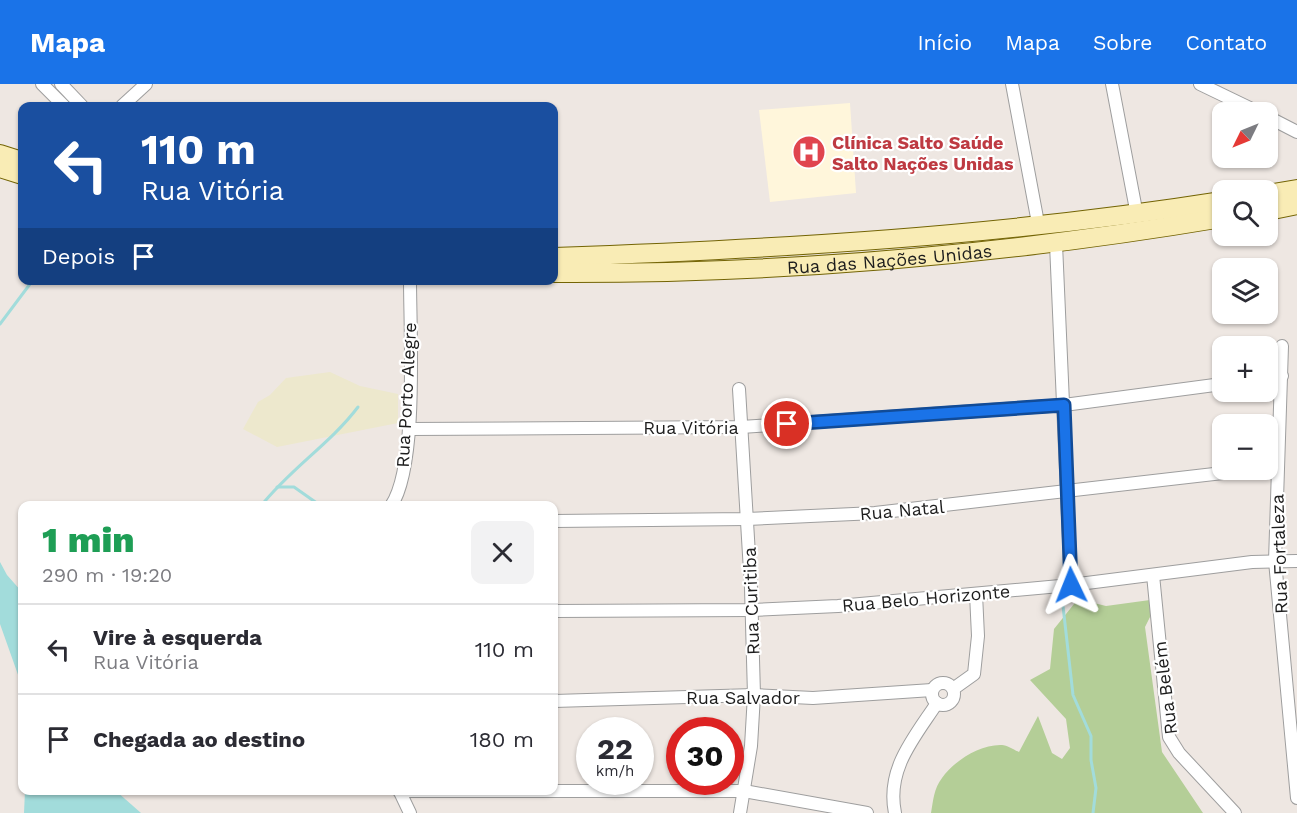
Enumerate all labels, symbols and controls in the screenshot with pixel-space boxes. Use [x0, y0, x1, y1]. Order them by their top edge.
text: Mapa [30, 26, 105, 59]
text: Início [917, 30, 972, 55]
text: Mapa [1005, 30, 1060, 55]
text: Sobre [1093, 30, 1152, 55]
text: Contato [1185, 30, 1267, 55]
north arrow [1212, 102, 1278, 168]
map controls [1212, 102, 1278, 480]
text: 110 m [141, 125, 256, 174]
icon: left [42, 126, 120, 204]
place label: Clínica Salto Saúde Salto Nações Unidas [832, 132, 1014, 174]
hospital icon: Clínica Salto Saúde Salto Nações Unidas [791, 134, 827, 170]
text: Rua Vitória [141, 175, 284, 207]
button: search [1212, 180, 1278, 246]
street label: Rua das Nações Unidas [786, 239, 993, 277]
icon: arrive [127, 240, 160, 273]
text: Depois [42, 244, 115, 269]
button: layers [1212, 258, 1278, 324]
street label: Rua Porto Alegre [392, 322, 420, 468]
button: + [1212, 336, 1278, 402]
pin [761, 398, 812, 449]
icon: arrive [770, 407, 803, 440]
button: − [1212, 414, 1278, 480]
street label: Rua Vitória [643, 417, 739, 438]
street label: Rua Fortaleza [1266, 494, 1292, 614]
street label: Rua Natal [859, 496, 946, 524]
text: 1 min [42, 519, 135, 561]
button: close [471, 521, 534, 584]
street label: Rua Curitiba [739, 547, 763, 655]
position arrow [1039, 553, 1103, 617]
text: 290 m · 19:20 [42, 563, 172, 587]
street label: Rua Belo Horizonte [841, 580, 1011, 616]
text: Vire à esquerda [93, 625, 262, 650]
icon: left [42, 633, 75, 666]
text: 110 m [475, 637, 534, 662]
street label: Rua Belém [1149, 640, 1181, 736]
text: Rua Vitória [93, 650, 199, 674]
street label: Rua Salvador [686, 687, 800, 708]
speed limit sign: 30 [666, 717, 744, 795]
icon: arrive [42, 723, 75, 756]
text: Chegada ao destino [93, 727, 305, 752]
text: 180 m [470, 727, 534, 752]
text: 22 [597, 731, 633, 766]
text: km/h [596, 762, 634, 780]

